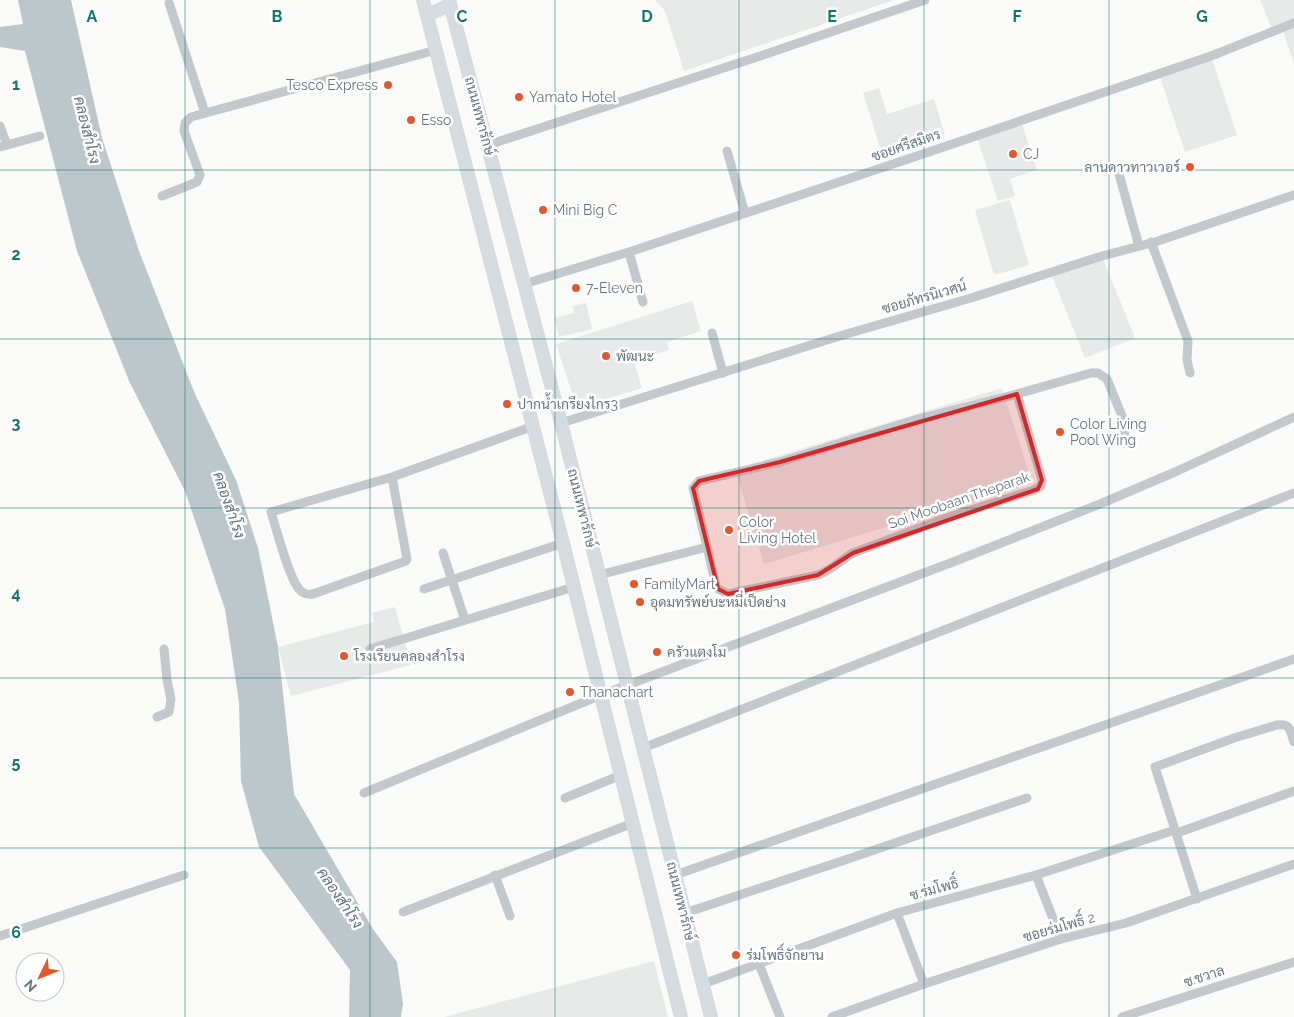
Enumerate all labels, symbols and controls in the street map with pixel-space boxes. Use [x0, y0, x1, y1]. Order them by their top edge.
text: A [87, 7, 98, 26]
text: B [272, 7, 283, 26]
text: C [457, 7, 468, 26]
text: D [641, 7, 653, 26]
text: E [827, 7, 837, 26]
text: F [1012, 7, 1022, 26]
text: G [1196, 7, 1208, 26]
text: 1 [12, 75, 20, 94]
street label: ถนนเทพารักษ์ [462, 75, 499, 158]
place label: Tesco Express [286, 77, 378, 93]
marker: Tesco Express [382, 79, 394, 91]
place label: Yamato Hotel [529, 89, 617, 105]
marker: Yamato Hotel [513, 91, 525, 103]
water label: คลองสำโรง [70, 94, 105, 166]
place label: Esso [421, 112, 451, 128]
marker: Esso [405, 114, 417, 126]
street label: ซอยศรีสมิตร [869, 125, 943, 164]
place label: CJ [1023, 146, 1039, 162]
marker: CJ [1007, 148, 1019, 160]
place label: ลานดาวทาวเวอร์ [1084, 158, 1180, 175]
marker: ลานดาวทาวเวอร์ [1184, 161, 1196, 173]
place label: Mini Big C [553, 202, 618, 218]
marker: Mini Big C [537, 204, 549, 216]
text: 2 [11, 245, 21, 264]
street label: ซอยภัทรนิเวศน์ [880, 276, 968, 317]
place label: 7-Eleven [586, 280, 643, 296]
marker: 7-Eleven [570, 282, 582, 294]
place label: พัฒนะ [616, 348, 654, 364]
marker: พัฒนะ [600, 350, 612, 362]
place label: ปากน้ำเกรียงไกร3 [517, 392, 618, 412]
marker: ปากน้ำเกรียงไกร3 [501, 398, 513, 410]
text: 3 [12, 414, 21, 433]
place label: Color Living Pool Wing [1070, 416, 1147, 448]
marker: Color Living Pool Wing [1054, 426, 1066, 438]
street label: ถนนเทพารักษ์ [564, 467, 601, 550]
street label: Soi Moobaan Theparak [886, 468, 1032, 532]
water label: คลองสำโรง [209, 469, 250, 541]
place label: Color Living Hotel [739, 514, 816, 546]
marker: Color Living Hotel [723, 524, 735, 536]
place label: FamilyMart [644, 576, 716, 592]
marker: FamilyMart [628, 578, 640, 590]
text: 4 [11, 584, 21, 603]
place label: อุดมทรัพย์บะหมี่เป็ดย่าง [650, 590, 786, 612]
marker: อุดมทรัพย์บะหมี่เป็ดย่าง [634, 596, 646, 608]
place label: ครัวแตงโม [667, 644, 726, 660]
marker: ครัวแตงโม [651, 646, 663, 658]
place label: โรงเรียนคลองสำโรง [353, 647, 465, 664]
marker: โรงเรียนคลองสำโรง [338, 650, 350, 662]
place label: Thanachart [580, 684, 654, 700]
marker: Thanachart [564, 686, 576, 698]
text: 5 [12, 753, 21, 772]
street label: ถนนเทพารักษ์ [663, 860, 700, 943]
water label: คลองสำโรง [313, 864, 368, 932]
street label: ซ.ร่มโพธิ์ [907, 871, 960, 903]
street label: ซอยร่มโพธิ์ 2 [1020, 905, 1097, 945]
text: 6 [11, 923, 21, 942]
place label: ร่มโพธิ์จักยาน [746, 943, 824, 963]
marker: ร่มโพธิ์จักยาน [730, 949, 742, 961]
north arrow [15, 952, 65, 1002]
street label: ซ.ชวาล [1182, 962, 1226, 990]
text: N [21, 977, 40, 995]

